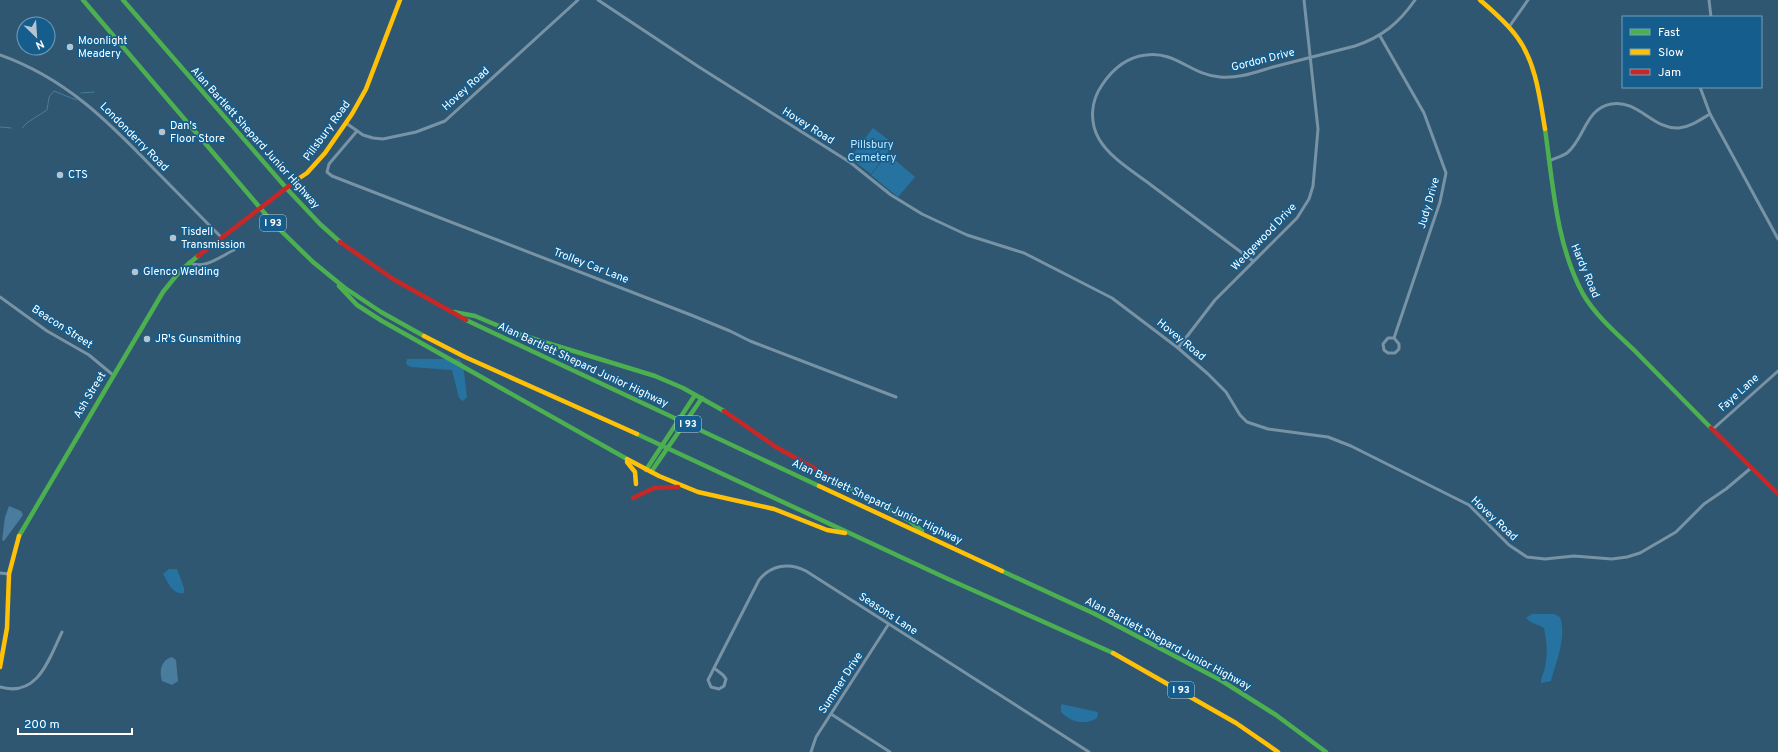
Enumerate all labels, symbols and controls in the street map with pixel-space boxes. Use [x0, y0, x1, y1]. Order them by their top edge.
north arrow [16, 16, 56, 56]
legend [1622, 16, 1762, 88]
text: Fast [1658, 25, 1680, 41]
place label: Moonlight Meadery [78, 34, 128, 61]
text: N [33, 36, 46, 52]
marker: Moonlight Meadery [65, 42, 75, 52]
street label: Gordon Drive [1230, 45, 1296, 75]
text: Slow [1658, 45, 1684, 61]
street label: Alan Bartlett Shepard Junior Highway [187, 64, 323, 212]
street label: Hovey Road [439, 64, 493, 114]
text: Jam [1658, 65, 1681, 81]
street label: Pillsbury Road [300, 98, 354, 164]
street label: Londonderry Road [97, 100, 171, 174]
street label: Hovey Road [779, 104, 837, 148]
place label: Dan's Floor Store [170, 119, 225, 146]
marker: Dan's Floor Store [157, 127, 167, 137]
park label: Pillsbury Cemetery [848, 138, 897, 165]
place label: CTS [68, 168, 88, 182]
marker: CTS [55, 170, 65, 180]
street label: Judy Drive [1415, 176, 1443, 230]
street label: Wedgewood Drive [1228, 200, 1300, 274]
road number: I 93 [260, 215, 286, 231]
place label: Tisdell Transmission [181, 225, 245, 252]
marker: Tisdell Transmission [168, 233, 178, 243]
street label: Hardy Road [1567, 242, 1603, 300]
street label: Trolley Car Lane [551, 245, 631, 287]
place label: Glenco Welding [143, 265, 219, 279]
marker: Glenco Welding [130, 267, 140, 277]
street label: Beacon Street [29, 302, 95, 352]
street label: Hovey Road [1154, 316, 1208, 364]
street label: Alan Bartlett Shepard Junior Highway [496, 319, 671, 411]
place label: JR's Gunsmithing [155, 332, 241, 346]
marker: JR's Gunsmithing [142, 334, 152, 344]
street label: Ash Street [71, 369, 109, 421]
street label: Faye Lane [1716, 371, 1762, 415]
road number: I 93 [675, 416, 701, 432]
street label: Alan Bartlett Shepard Junior Highway [790, 456, 965, 548]
street label: Hovey Road [1468, 494, 1520, 544]
street label: Seasons Lane [856, 590, 920, 638]
street label: Alan Bartlett Shepard Junior Highway [1082, 594, 1254, 694]
street label: Summer Drive [816, 649, 866, 716]
road number: I 93 [1168, 682, 1194, 698]
scale bar [18, 710, 132, 736]
text: 200 m [24, 717, 60, 733]

